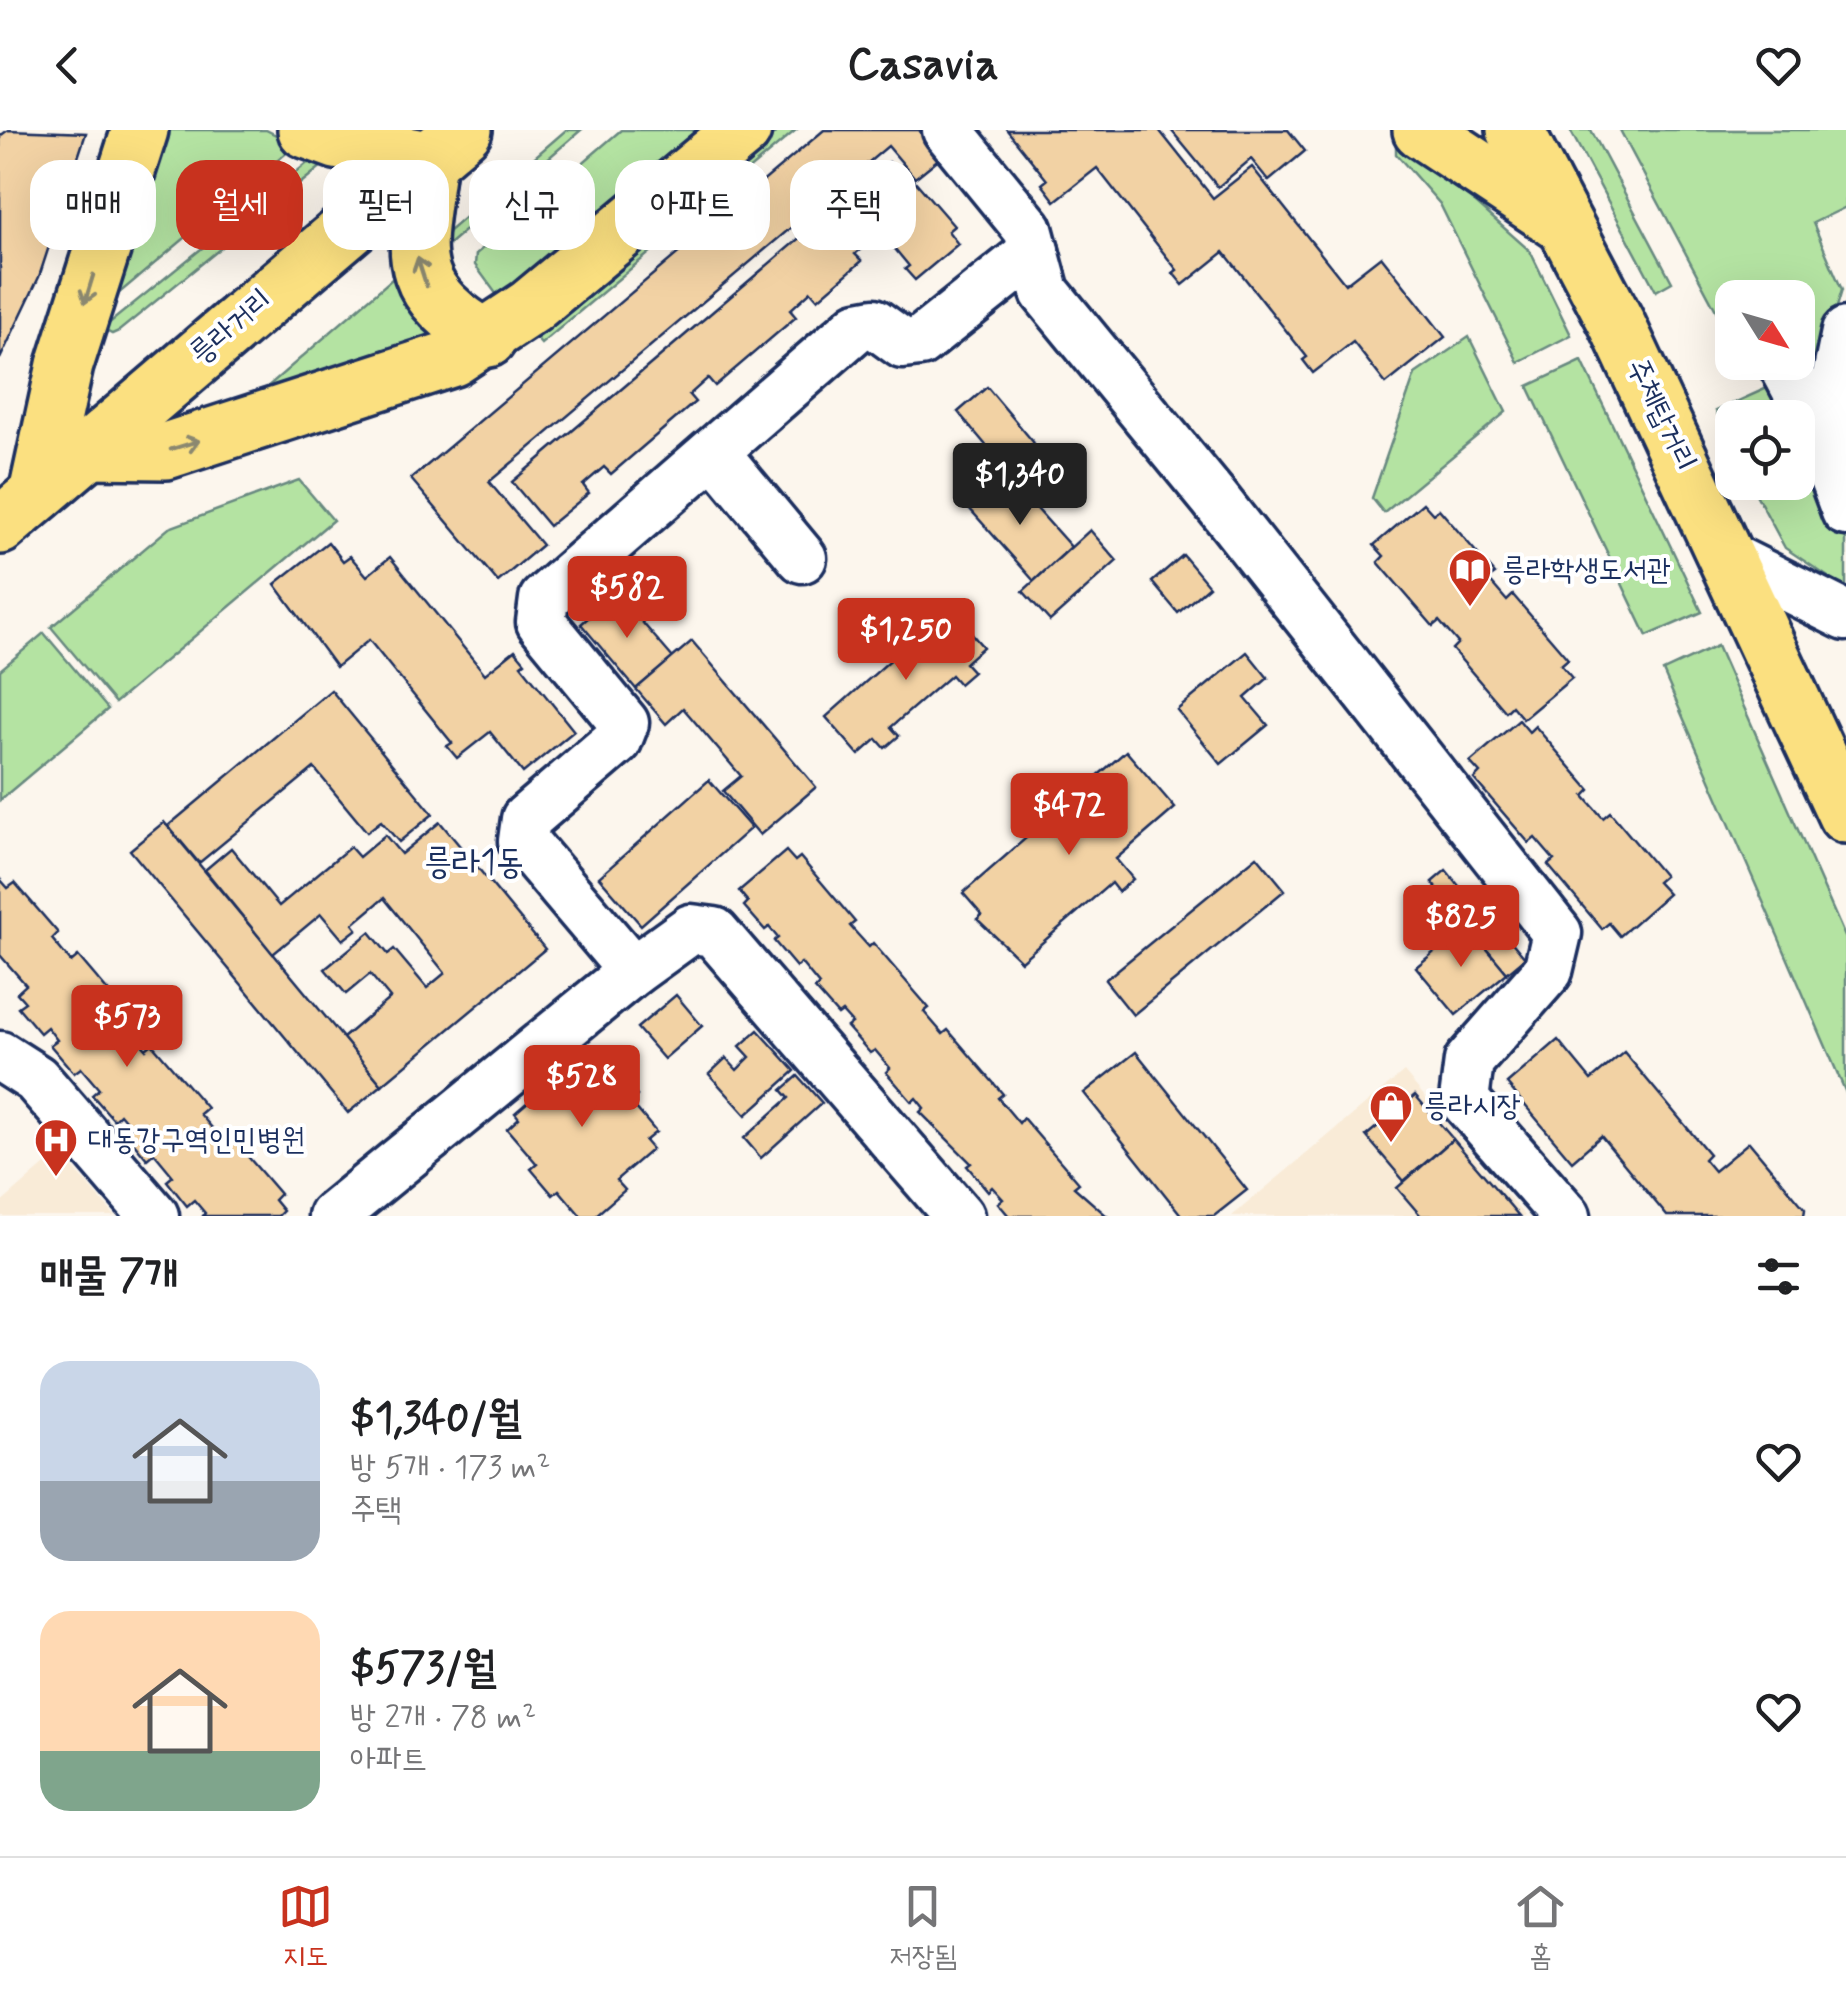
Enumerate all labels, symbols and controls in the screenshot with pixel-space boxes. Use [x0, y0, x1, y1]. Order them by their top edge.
text: Casavia [847, 36, 999, 95]
icon: back [40, 38, 95, 93]
icon: heart [1751, 38, 1806, 93]
chip: 매매 [30, 160, 156, 250]
chip: 월세 [176, 160, 303, 250]
chip: 필터 [323, 160, 449, 250]
chip: 신규 [469, 160, 595, 250]
chip: 아파트 [615, 160, 770, 250]
chip: 주택 [790, 160, 916, 250]
one-way arrow [412, 256, 430, 288]
one-way arrow [78, 273, 96, 305]
north arrow [1715, 280, 1815, 380]
map controls [1715, 280, 1815, 500]
street label: 릉라거리 [182, 281, 280, 373]
street label: 주체탑거리 [1617, 352, 1705, 478]
button: locate [1715, 400, 1815, 500]
one-way arrow [169, 435, 200, 453]
pin: $1,340 [939, 443, 1101, 528]
text: $1,340 [975, 454, 1065, 496]
library icon: 릉라학생도서관 [1447, 547, 1493, 608]
place label: 릉라학생도서관 [1502, 551, 1671, 590]
pin: $582 [568, 556, 686, 641]
text: $582 [590, 567, 664, 609]
pin: $1,250 [825, 598, 987, 683]
text: $1,250 [860, 609, 952, 651]
pin: $472 [1010, 773, 1128, 858]
text: $472 [1033, 784, 1105, 826]
district label: 릉라1동 [424, 840, 524, 886]
pin: $825 [1402, 885, 1520, 970]
text: $825 [1425, 896, 1497, 938]
pin: $573 [68, 985, 186, 1070]
text: $573 [93, 996, 161, 1038]
pin: $528 [523, 1045, 641, 1130]
text: $528 [546, 1056, 618, 1098]
shop icon: 릉라시장 [1368, 1083, 1414, 1144]
place label: 릉라시장 [1424, 1087, 1521, 1126]
hospital icon: 대동강구역인민병원 [33, 1117, 79, 1178]
place label: 대동강구역인민병원 [88, 1121, 305, 1160]
text: 매물 7개 [40, 1249, 178, 1304]
icon: filters [1751, 1249, 1806, 1304]
text: $1,340/월 [350, 1392, 522, 1447]
icon: home [120, 1401, 240, 1521]
icon: heart [1751, 1434, 1806, 1489]
text: 방 5개 · 173 m² [350, 1447, 550, 1489]
text: 주택 [350, 1489, 402, 1531]
text: $573/월 [350, 1642, 497, 1697]
icon: home [120, 1651, 240, 1771]
icon: heart [1751, 1684, 1806, 1739]
text: 방 2개 · 78 m² [350, 1697, 536, 1739]
text: 아파트 [350, 1739, 427, 1781]
tab: 지도 [278, 1879, 333, 1976]
tab: 저장됨 [889, 1879, 957, 1976]
tab: 홈 [1513, 1879, 1568, 1976]

